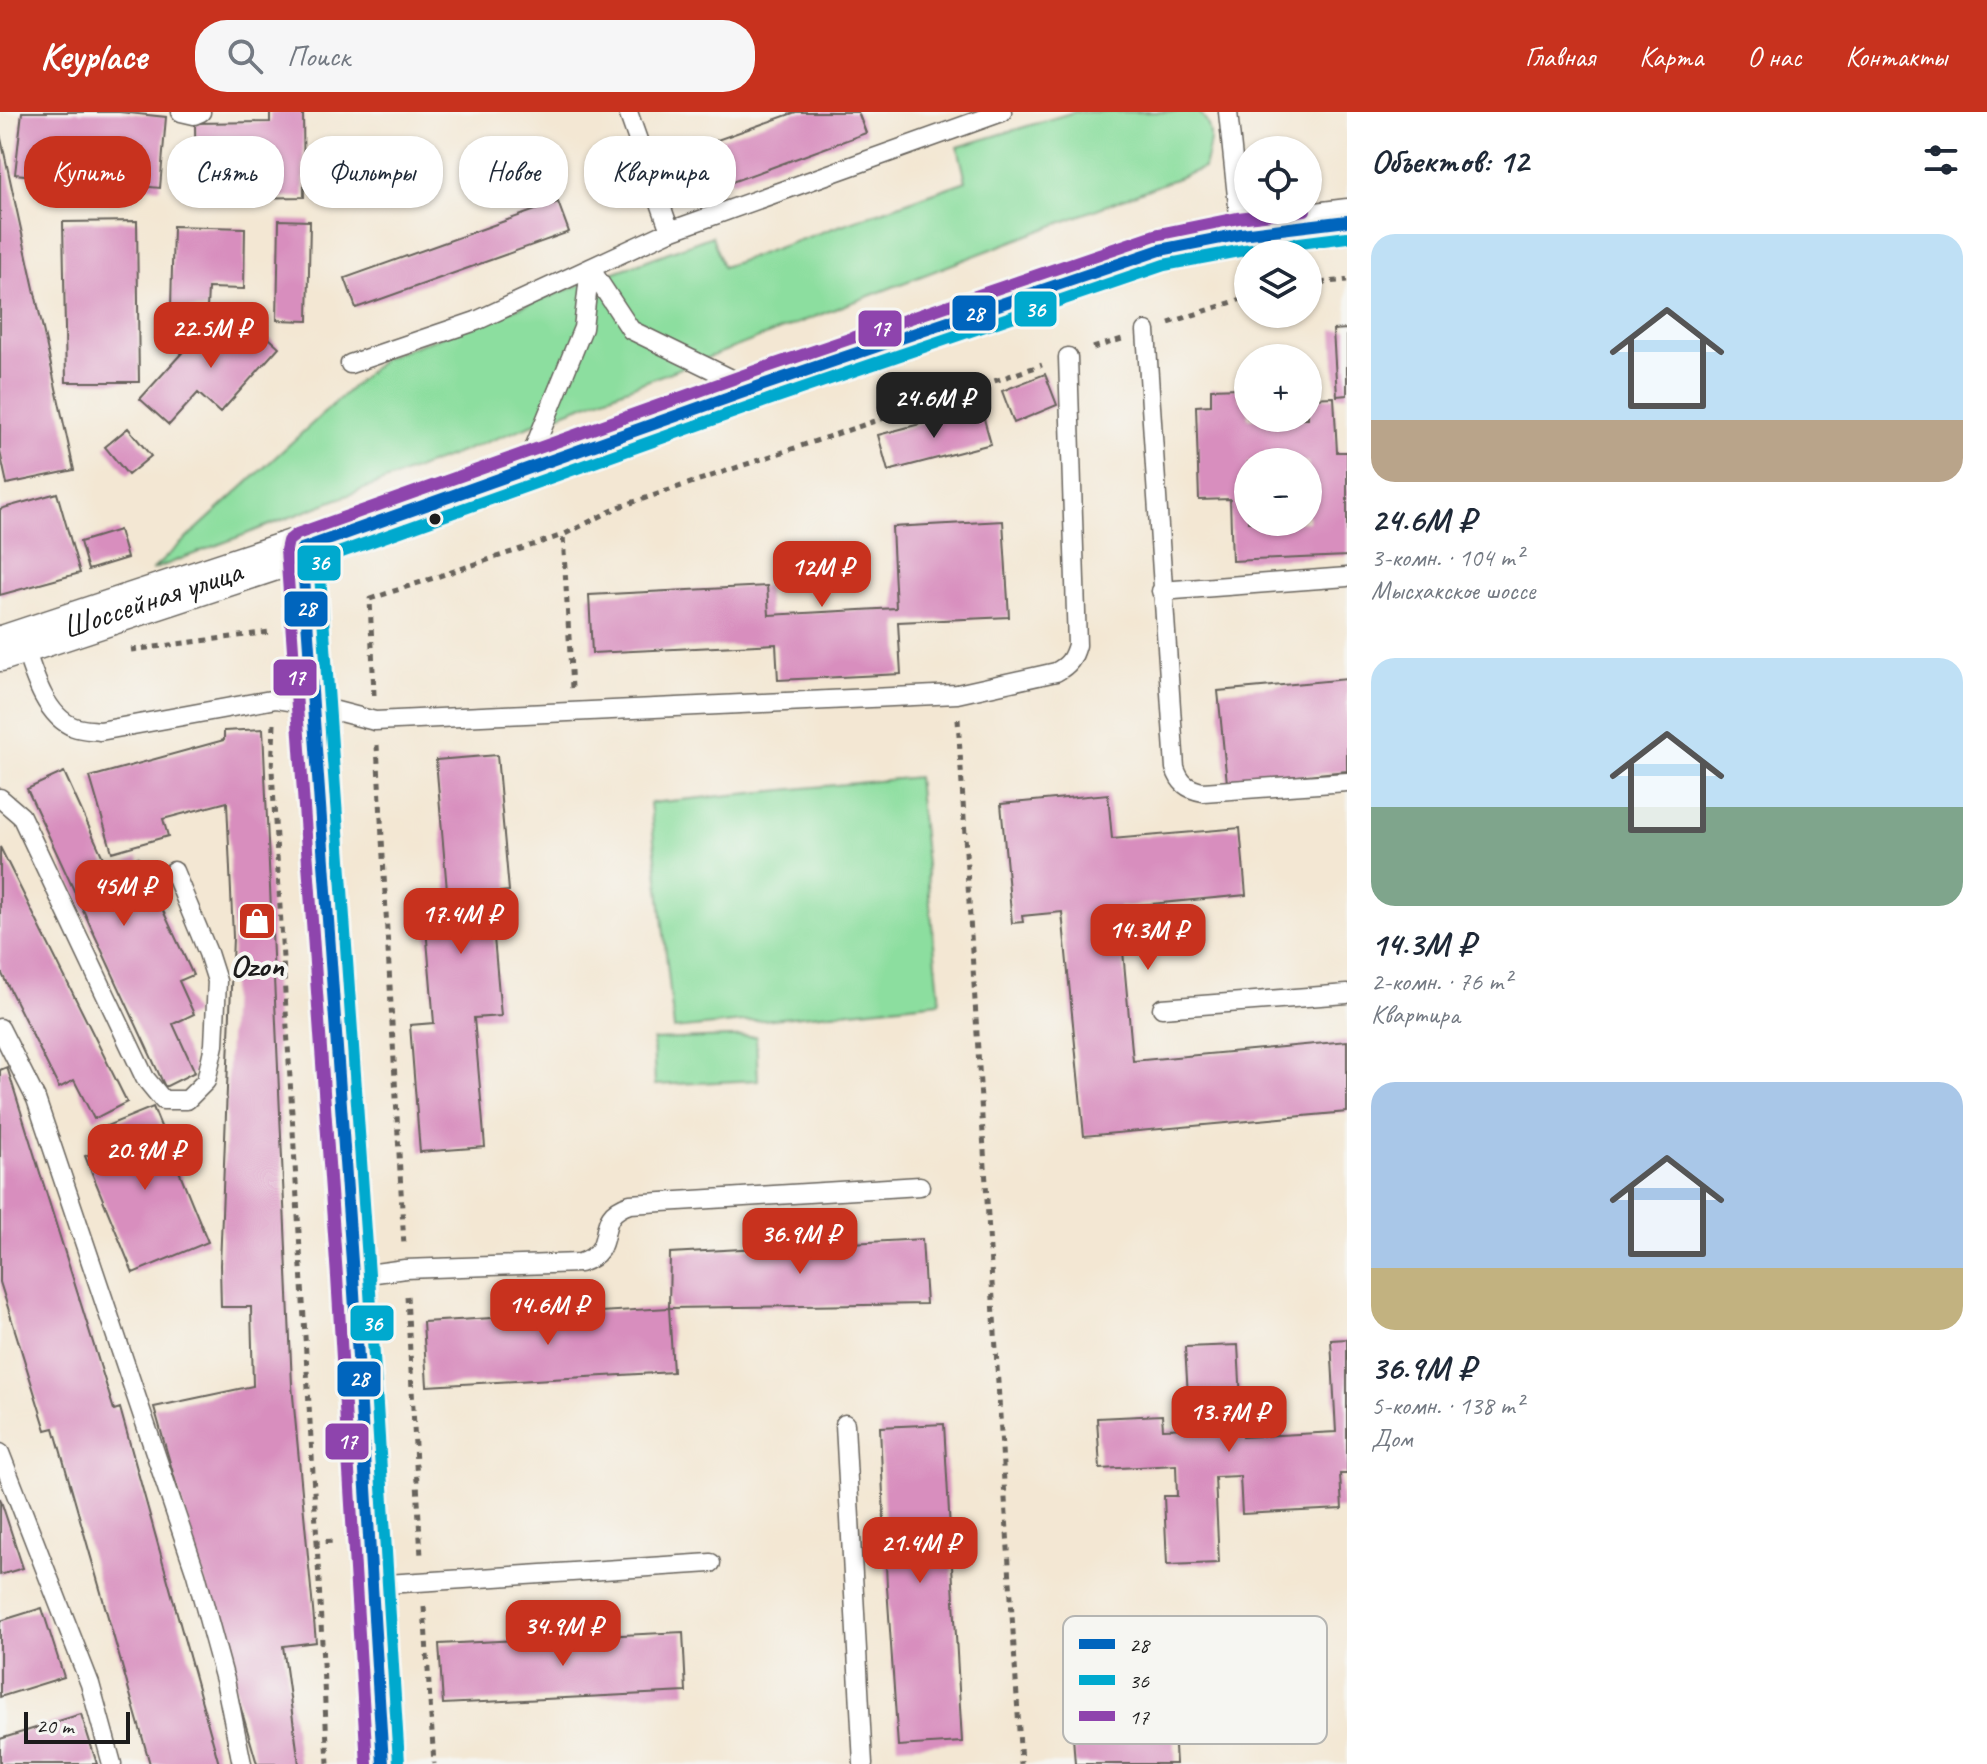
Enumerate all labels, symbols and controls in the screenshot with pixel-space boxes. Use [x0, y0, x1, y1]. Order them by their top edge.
search box [195, 20, 755, 92]
text: Keyplace [40, 33, 147, 80]
icon: search [223, 34, 267, 78]
text: Поиск [287, 37, 350, 75]
text: Главная [1525, 39, 1595, 74]
text: Карта [1639, 39, 1703, 74]
text: О нас [1747, 39, 1801, 74]
text: Контакты [1845, 39, 1947, 74]
chip: Купить [24, 136, 151, 208]
chip: Снять [167, 136, 284, 208]
chip: Фильтры [300, 136, 443, 208]
chip: Новое [459, 136, 568, 208]
chip: Квартира [584, 136, 736, 208]
map controls [1234, 136, 1322, 536]
button: locate [1234, 136, 1322, 224]
icon: filters [1919, 138, 1963, 182]
text: Объектов: 12 [1371, 139, 1529, 182]
button: layers [1234, 240, 1322, 328]
icon: home [1595, 286, 1739, 430]
line badge: 36 [1013, 290, 1058, 328]
line badge: 28 [951, 294, 997, 332]
text: 36 [1025, 296, 1047, 324]
text: 28 [964, 300, 987, 328]
pin: 22.5M ₽ [137, 302, 285, 370]
line badge: 17 [857, 309, 903, 348]
text: 22.5M ₽ [172, 311, 250, 344]
text: 17 [870, 315, 892, 343]
button: + [1234, 344, 1322, 432]
pin: 24.6M ₽ [860, 372, 1008, 440]
text: 24.6M ₽ [894, 381, 974, 414]
button: − [1234, 448, 1322, 536]
text: 24.6M ₽ [1371, 498, 1475, 541]
unlabelled marker [427, 511, 443, 527]
pin: 12M ₽ [766, 541, 878, 609]
text: 3-комн. · 104 m² [1371, 541, 1523, 574]
line badge: 36 [296, 544, 342, 582]
street label: Шоссейная улица [57, 549, 249, 647]
text: 36 [309, 549, 331, 577]
text: 12M ₽ [791, 550, 853, 583]
text: Мысхакское шоссе [1371, 574, 1535, 607]
line badge: 28 [283, 590, 329, 628]
text: 28 [296, 595, 319, 623]
line badge: 17 [272, 658, 318, 697]
text: 17 [285, 664, 307, 692]
icon: home [1595, 710, 1739, 854]
pin: 45M ₽ [68, 860, 180, 928]
text: 45M ₽ [93, 869, 155, 902]
pin: 17.4M ₽ [387, 888, 535, 956]
text: 17.4M ₽ [422, 897, 500, 930]
shop icon: Ozon [236, 900, 278, 942]
pin: 14.3M ₽ [1074, 904, 1222, 972]
text: 14.3M ₽ [1109, 913, 1187, 946]
text: 14.3M ₽ [1371, 922, 1474, 965]
place label: Ozon [230, 945, 285, 986]
text: 2-комн. · 76 m² [1371, 965, 1511, 998]
text: Квартира [1371, 998, 1460, 1031]
pin: 20.9M ₽ [71, 1124, 219, 1192]
text: 20.9M ₽ [106, 1133, 184, 1166]
icon: home [1595, 1134, 1739, 1278]
pin: 36.9M ₽ [726, 1208, 874, 1276]
text: 36.9M ₽ [760, 1217, 840, 1250]
pin: 14.6M ₽ [474, 1279, 622, 1347]
text: 14.6M ₽ [508, 1288, 588, 1321]
line badge: 36 [349, 1304, 395, 1342]
text: 36 [362, 1310, 384, 1338]
text: 36.9M ₽ [1371, 1346, 1475, 1389]
line badge: 28 [336, 1360, 382, 1398]
text: 28 [349, 1365, 372, 1393]
pin: 13.7M ₽ [1155, 1386, 1303, 1454]
text: 5-комн. · 138 m² [1371, 1389, 1523, 1422]
text: 13.7M ₽ [1190, 1395, 1268, 1428]
line badge: 17 [324, 1422, 370, 1461]
text: Дом [1371, 1422, 1413, 1455]
text: 17 [337, 1428, 359, 1456]
pin: 21.4M ₽ [846, 1517, 994, 1585]
text: 21.4M ₽ [881, 1526, 959, 1559]
pin: 34.9M ₽ [489, 1600, 637, 1668]
text: 34.9M ₽ [524, 1609, 602, 1642]
legend [1063, 1616, 1327, 1744]
text: 28 [1129, 1631, 1151, 1659]
text: 36 [1129, 1667, 1150, 1695]
text: 17 [1129, 1703, 1150, 1731]
scale bar [24, 1708, 130, 1744]
text: 20 m [36, 1712, 73, 1740]

